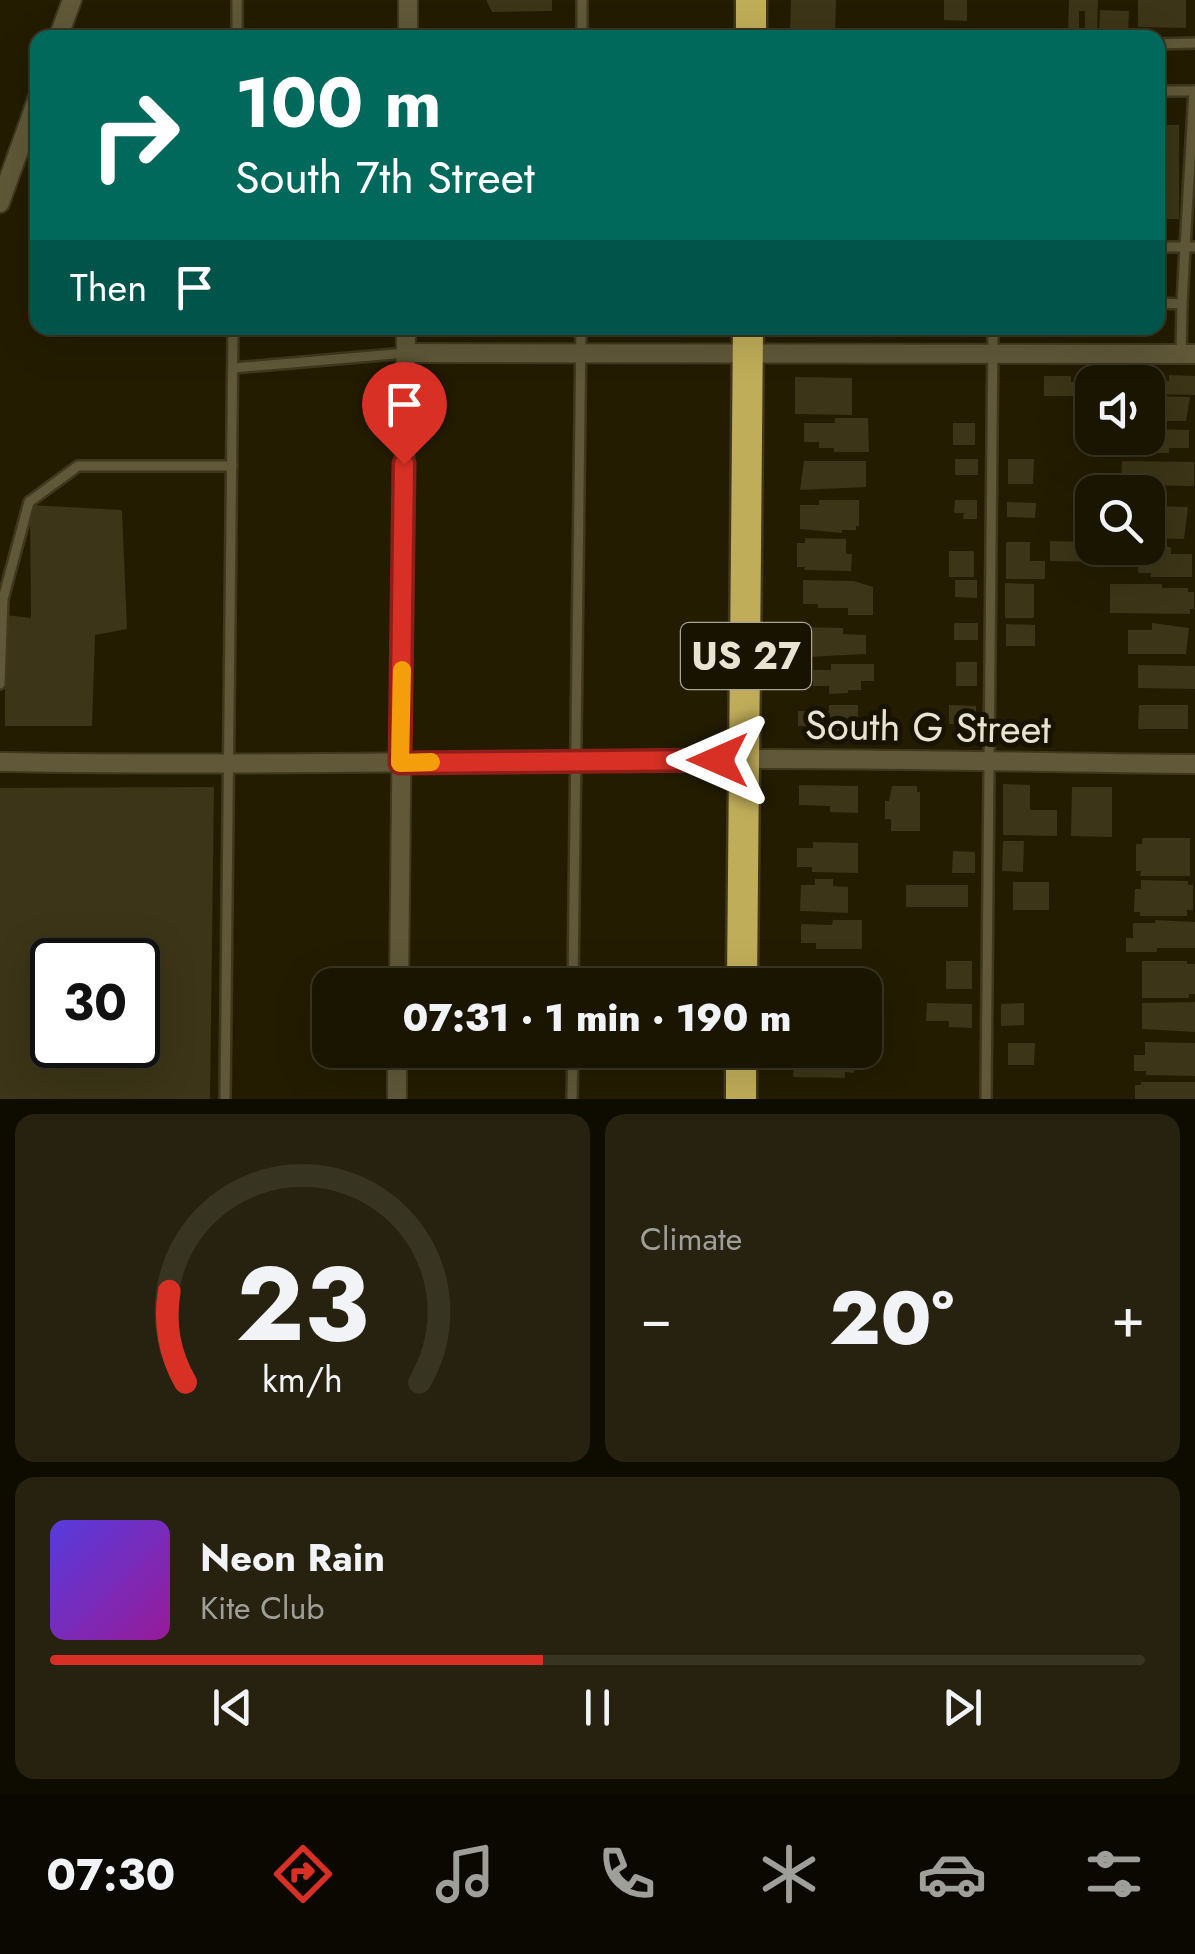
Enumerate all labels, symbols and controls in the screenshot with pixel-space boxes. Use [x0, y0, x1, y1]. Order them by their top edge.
text: 100 m [235, 52, 442, 153]
icon: right [70, 70, 200, 200]
text: South 7th Street [235, 145, 535, 210]
text: Then [70, 260, 147, 315]
icon: arrive [167, 260, 222, 315]
pin [362, 362, 447, 465]
map controls [1075, 365, 1165, 565]
button: sound [1075, 365, 1165, 455]
icon: arrive [377, 377, 432, 432]
button: search [1075, 475, 1165, 565]
road number: US 27 [681, 623, 811, 689]
street label: South G Street [805, 696, 1052, 758]
position arrow [666, 708, 770, 812]
speed limit sign: 30 [30, 938, 160, 1068]
text: 07:31 · 1 min · 190 m [403, 990, 791, 1045]
text: Climate [640, 1216, 742, 1262]
text: 23 [236, 1229, 369, 1379]
text: 20° [829, 1264, 954, 1372]
text: − [640, 1278, 672, 1358]
text: + [1111, 1278, 1145, 1358]
text: km/h [262, 1354, 343, 1405]
text: Neon Rain [200, 1530, 385, 1585]
text: Kite Club [200, 1585, 324, 1631]
icon: previous [205, 1680, 260, 1735]
icon: pause [570, 1680, 625, 1735]
icon: next [935, 1680, 990, 1735]
icon: directions [268, 1839, 338, 1909]
icon: music [430, 1839, 500, 1909]
icon: phone [592, 1839, 662, 1909]
icon: climate [754, 1839, 824, 1909]
icon: car [917, 1839, 987, 1909]
icon: filters [1079, 1839, 1149, 1909]
text: 07:30 [46, 1842, 175, 1907]

